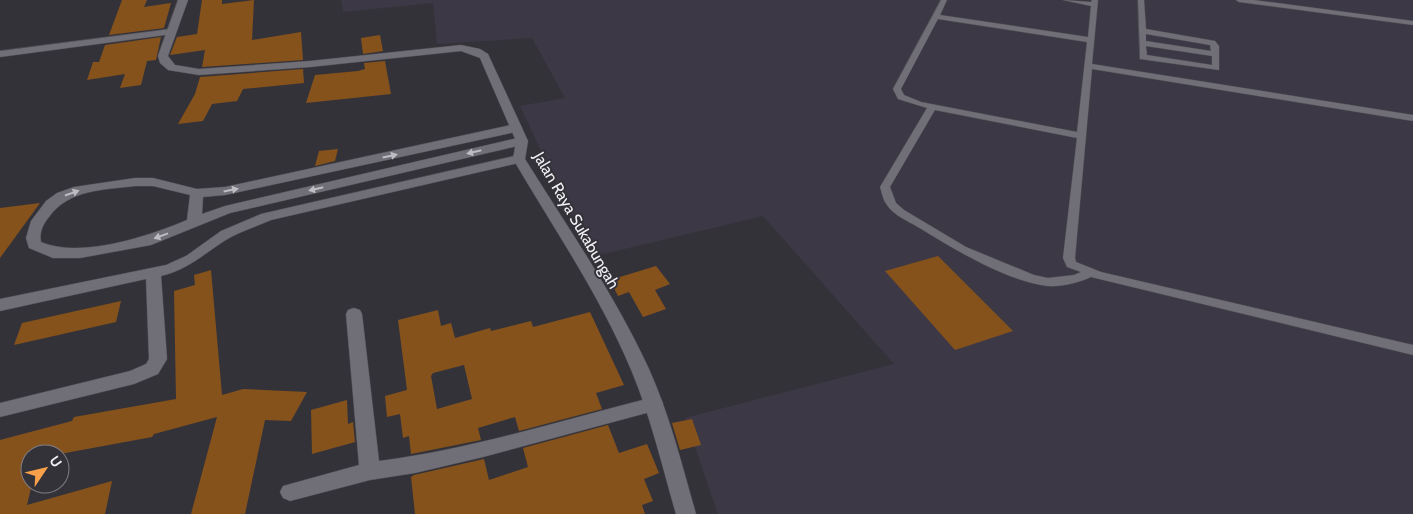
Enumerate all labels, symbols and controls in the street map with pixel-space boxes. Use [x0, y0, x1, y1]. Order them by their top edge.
one-way arrow [467, 148, 482, 156]
street label: Jalan Raya Sukabungah [529, 148, 623, 292]
one-way arrow [383, 151, 399, 159]
one-way arrow [224, 185, 240, 193]
one-way arrow [308, 185, 323, 193]
one-way arrow [64, 188, 79, 196]
one-way arrow [153, 232, 168, 240]
north arrow [20, 444, 70, 494]
text: U [45, 452, 66, 471]

